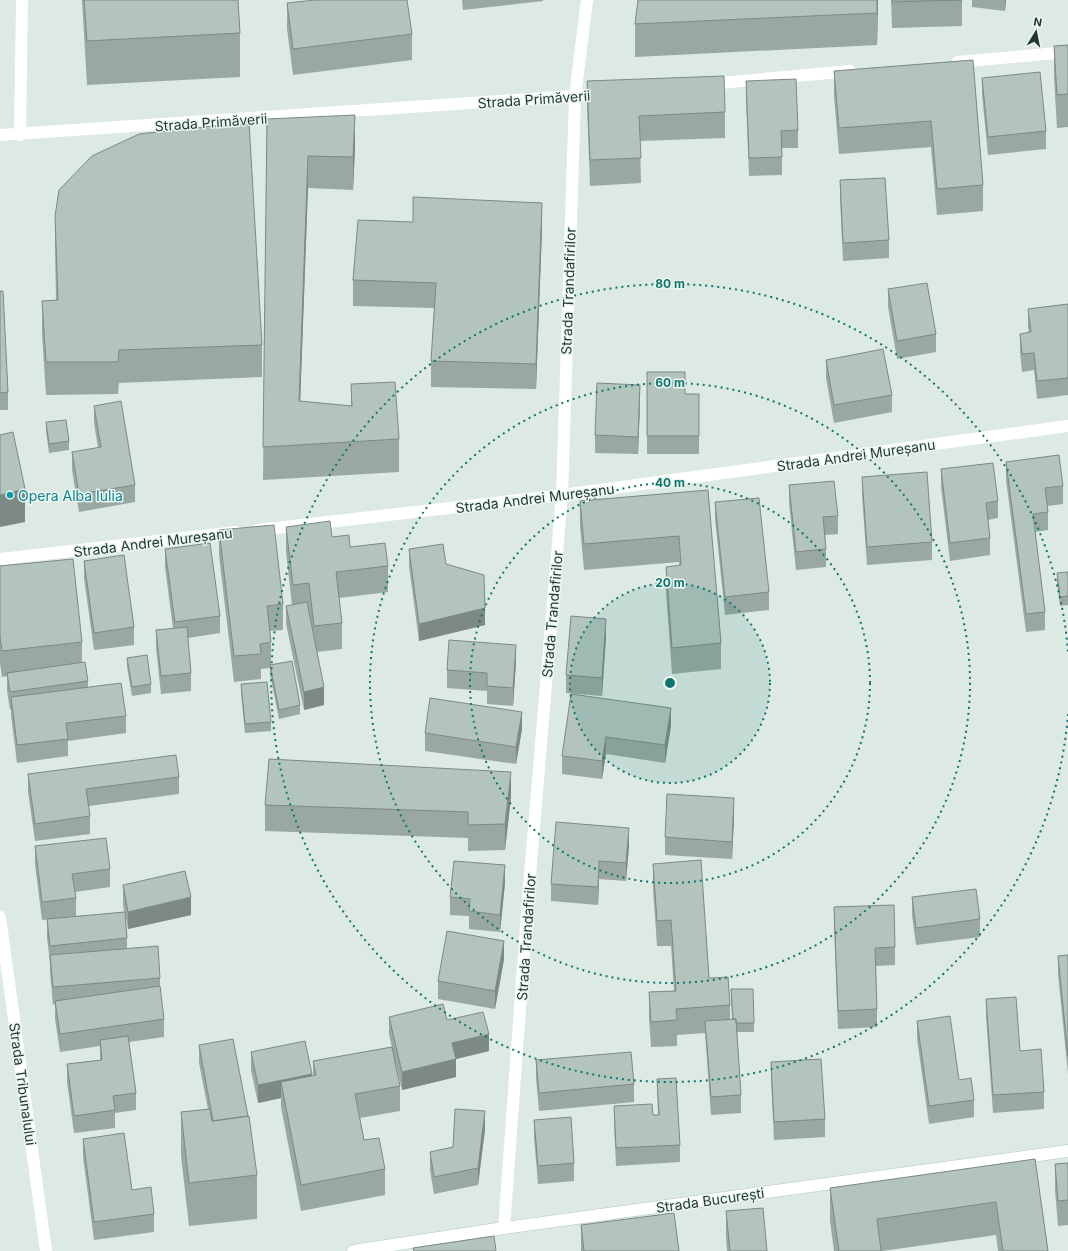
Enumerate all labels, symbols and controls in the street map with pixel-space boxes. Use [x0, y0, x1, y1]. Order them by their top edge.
north arrow [1016, 12, 1056, 52]
text: N [1032, 15, 1043, 30]
street label: Strada Primăverii [477, 87, 591, 111]
street label: Strada Primăverii [154, 110, 268, 134]
street label: Strada Trandafirilor [557, 227, 579, 355]
text: 80 m [655, 276, 685, 291]
text: 60 m [655, 375, 685, 390]
street label: Strada Andrei Mureșanu [776, 435, 937, 476]
text: 40 m [655, 475, 685, 490]
street label: Strada Andrei Mureșanu [455, 480, 616, 517]
place label: Opera Alba Iulia [18, 487, 123, 504]
marker: Opera Alba Iulia [5, 490, 15, 500]
street label: Strada Andrei Mureșanu [73, 524, 234, 561]
street label: Strada Trandafirilor [538, 550, 566, 678]
text: 20 m [655, 575, 685, 590]
centre of rings [663, 676, 677, 690]
street label: Strada Trandafirilor [513, 873, 539, 1001]
street label: Strada Tribunalului [6, 1021, 40, 1147]
street label: Strada București [655, 1184, 765, 1217]

